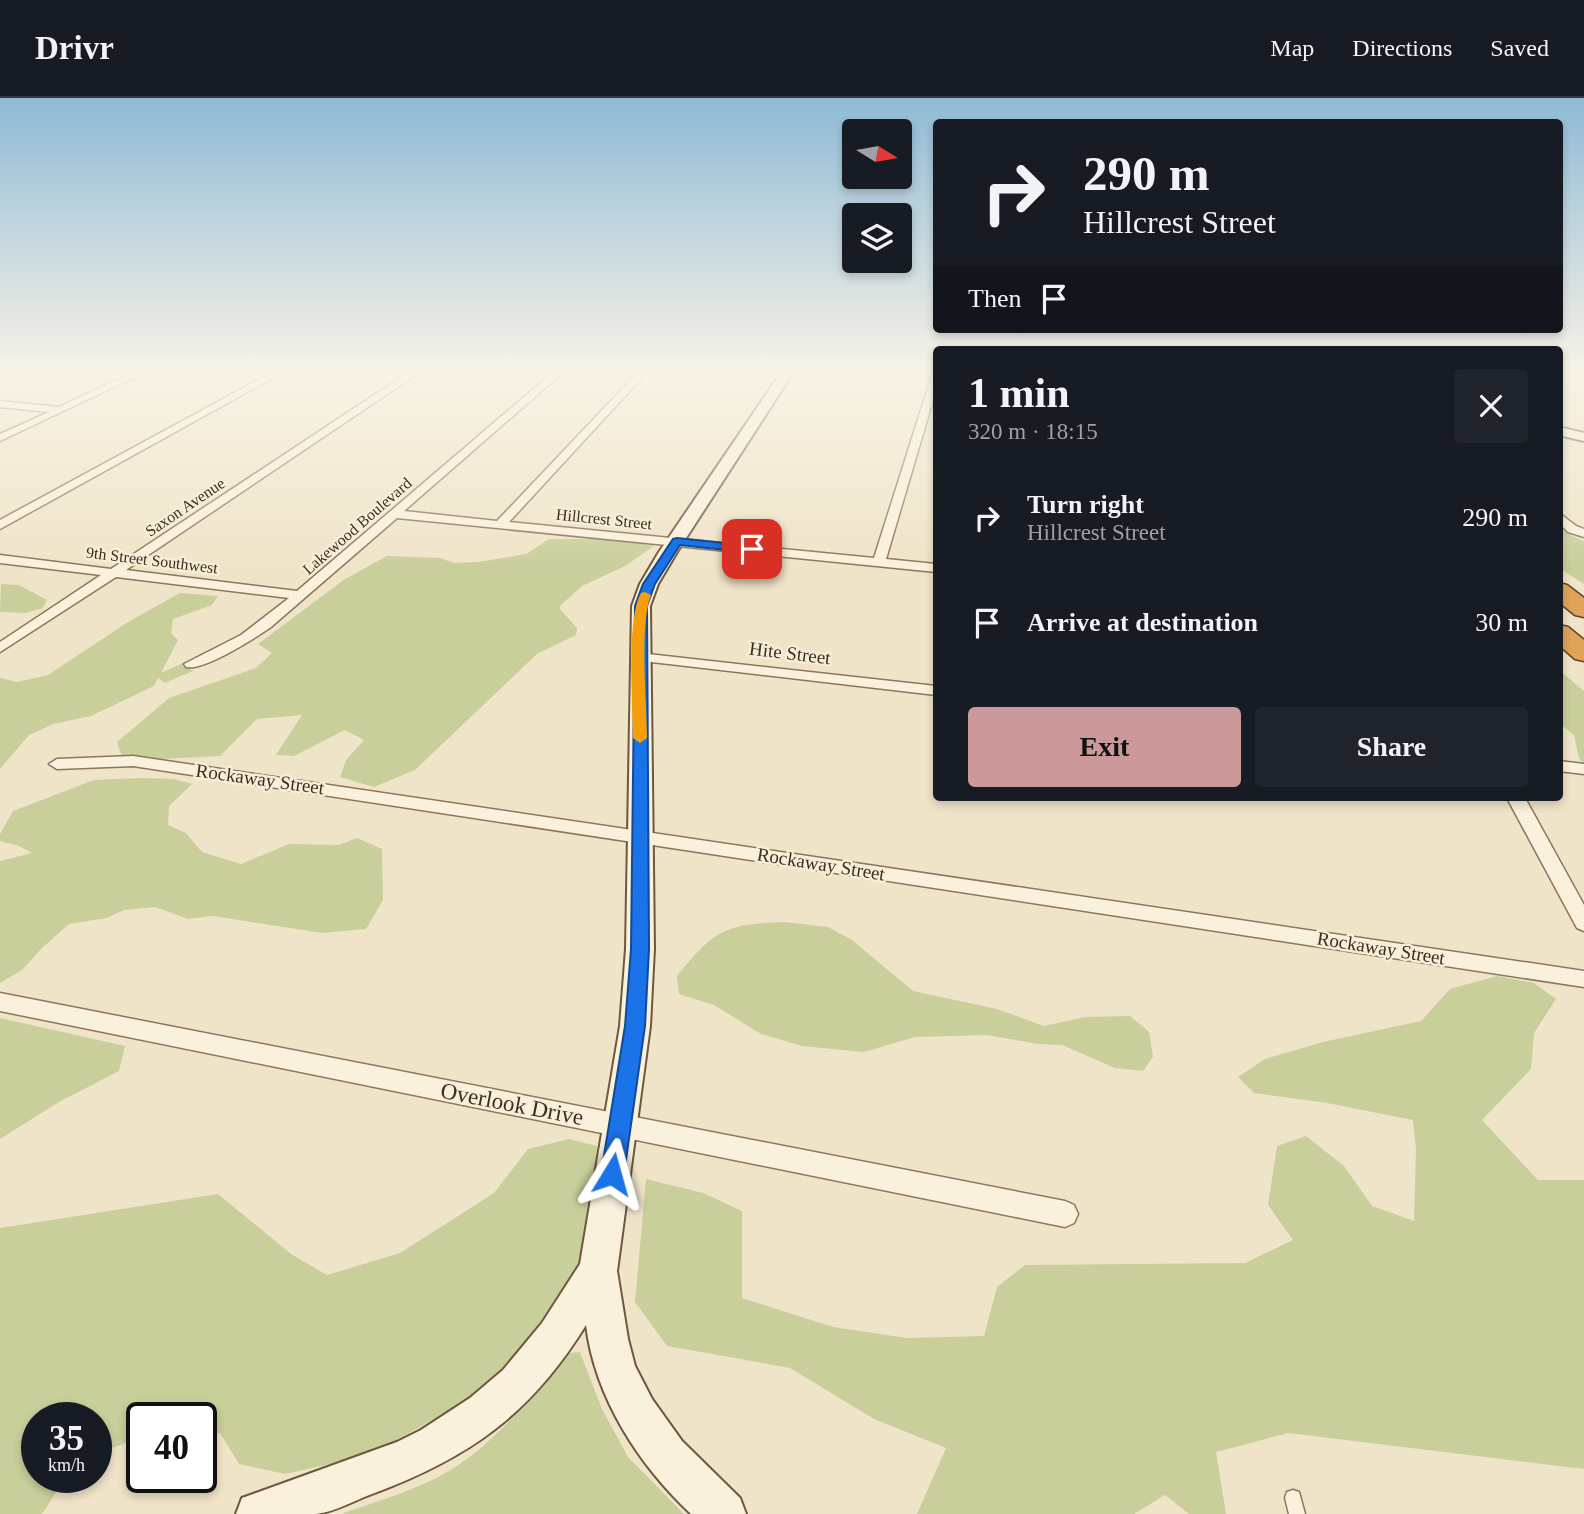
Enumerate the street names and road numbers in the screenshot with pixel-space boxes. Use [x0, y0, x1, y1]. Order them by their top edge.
street label: Saxon Avenue [142, 474, 228, 540]
street label: Lakewood Boulevard [299, 474, 415, 578]
street label: Hillcrest Street [555, 506, 653, 533]
street label: 9th Street Southwest [85, 543, 219, 577]
street label: Hite Street [748, 638, 833, 668]
street label: Rockaway Street [195, 760, 326, 798]
street label: Rockaway Street [756, 844, 887, 885]
street label: Rockaway Street [1316, 928, 1447, 969]
street label: Overlook Drive [438, 1078, 586, 1130]

